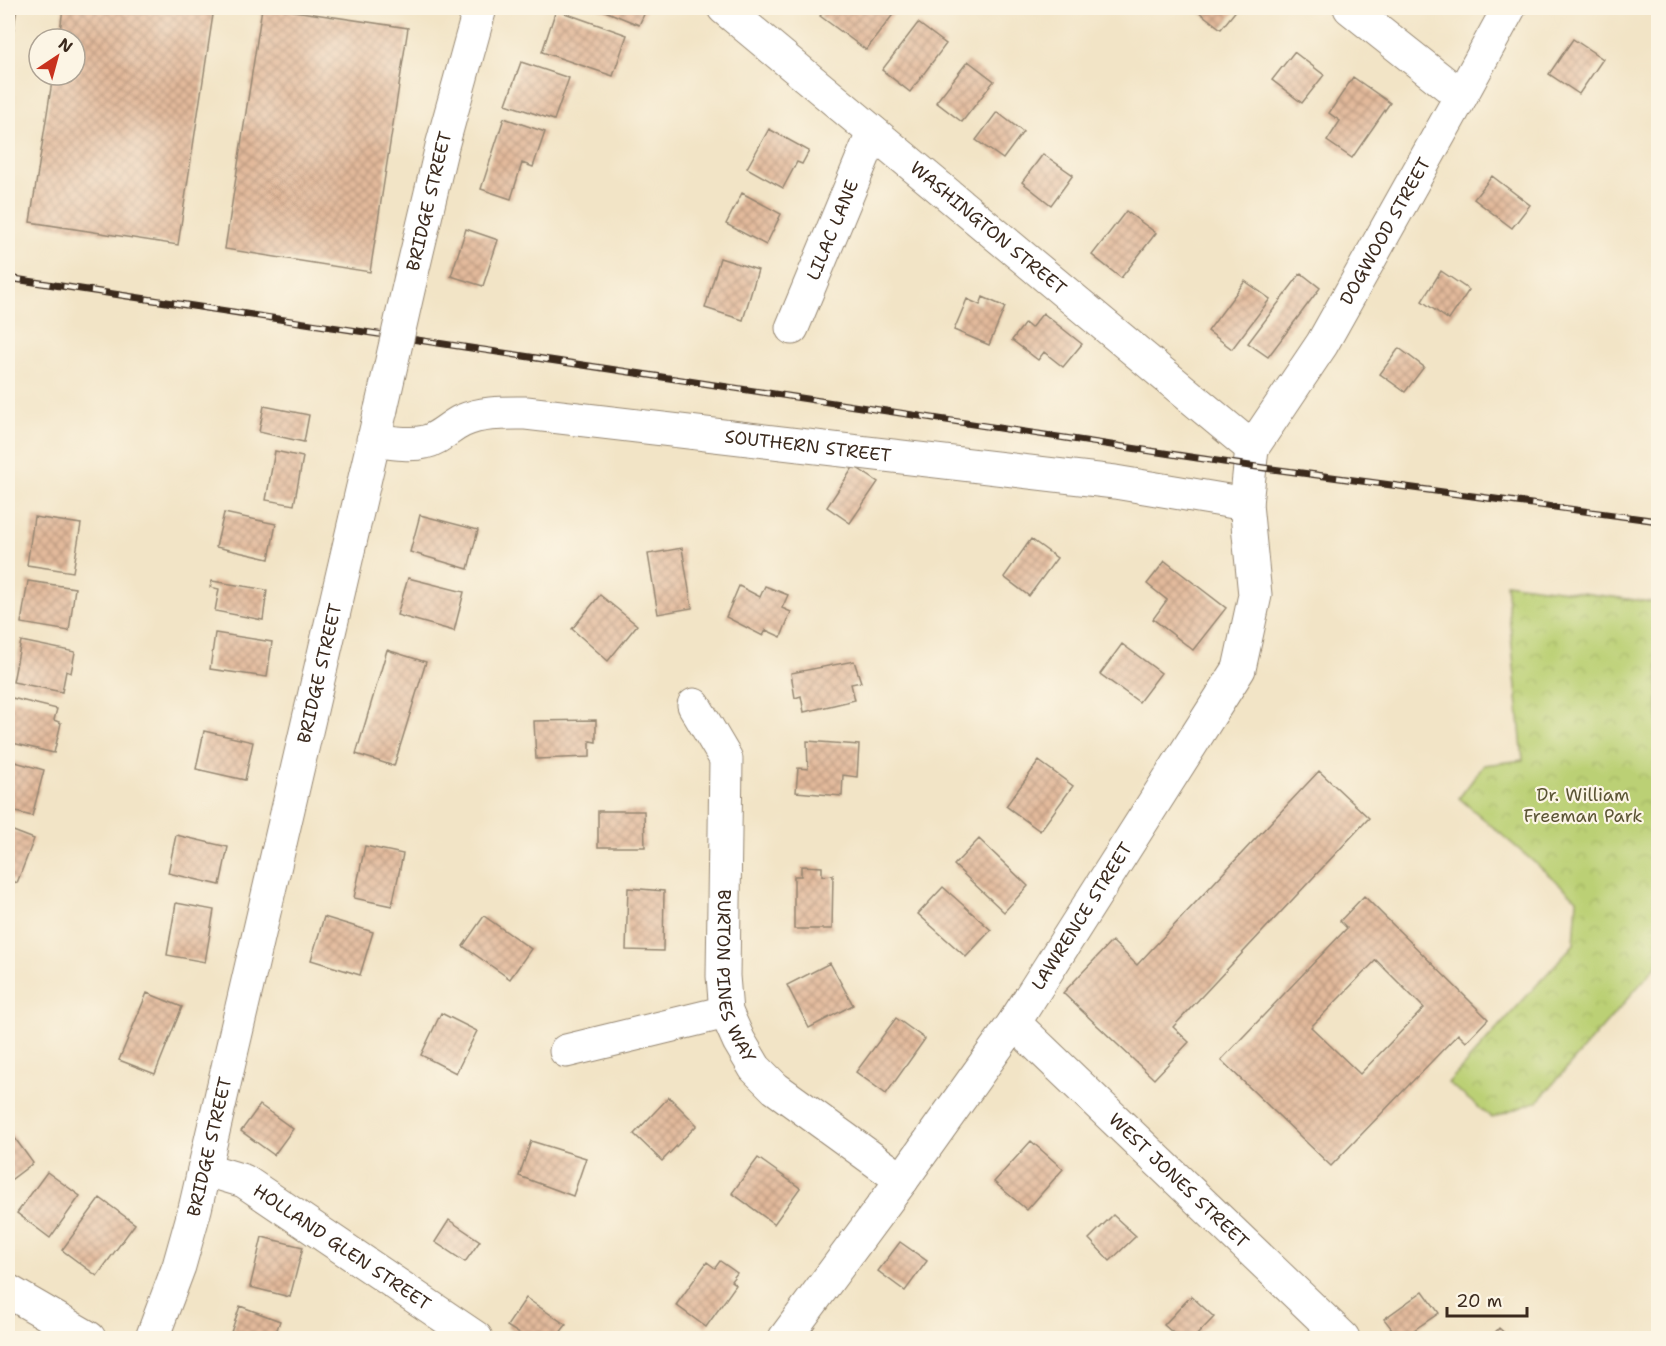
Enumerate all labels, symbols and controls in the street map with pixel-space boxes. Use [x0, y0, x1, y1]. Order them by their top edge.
north arrow [27, 27, 87, 87]
text: N [54, 33, 77, 57]
street label: BRIDGE STREET [401, 129, 457, 273]
street label: DOGWOOD STREET [1334, 153, 1436, 309]
street label: WASHINGTON STREET [905, 156, 1072, 300]
street label: LILAC LANE [801, 176, 864, 284]
street label: SOUTHERN STREET [723, 424, 893, 468]
street label: BRIDGE STREET [292, 601, 347, 746]
park label: Dr. William Freeman Park [1523, 783, 1643, 828]
street label: LAWRENCE STREET [1026, 838, 1138, 995]
street label: BURTON PINES WAY [711, 889, 761, 1067]
street label: BRIDGE STREET [181, 1075, 237, 1219]
street label: WEST JONES STREET [1103, 1108, 1254, 1254]
street label: HOLLAND GLEN STREET [248, 1179, 435, 1316]
scale bar [1447, 1280, 1526, 1318]
text: 20 m [1456, 1289, 1502, 1313]

